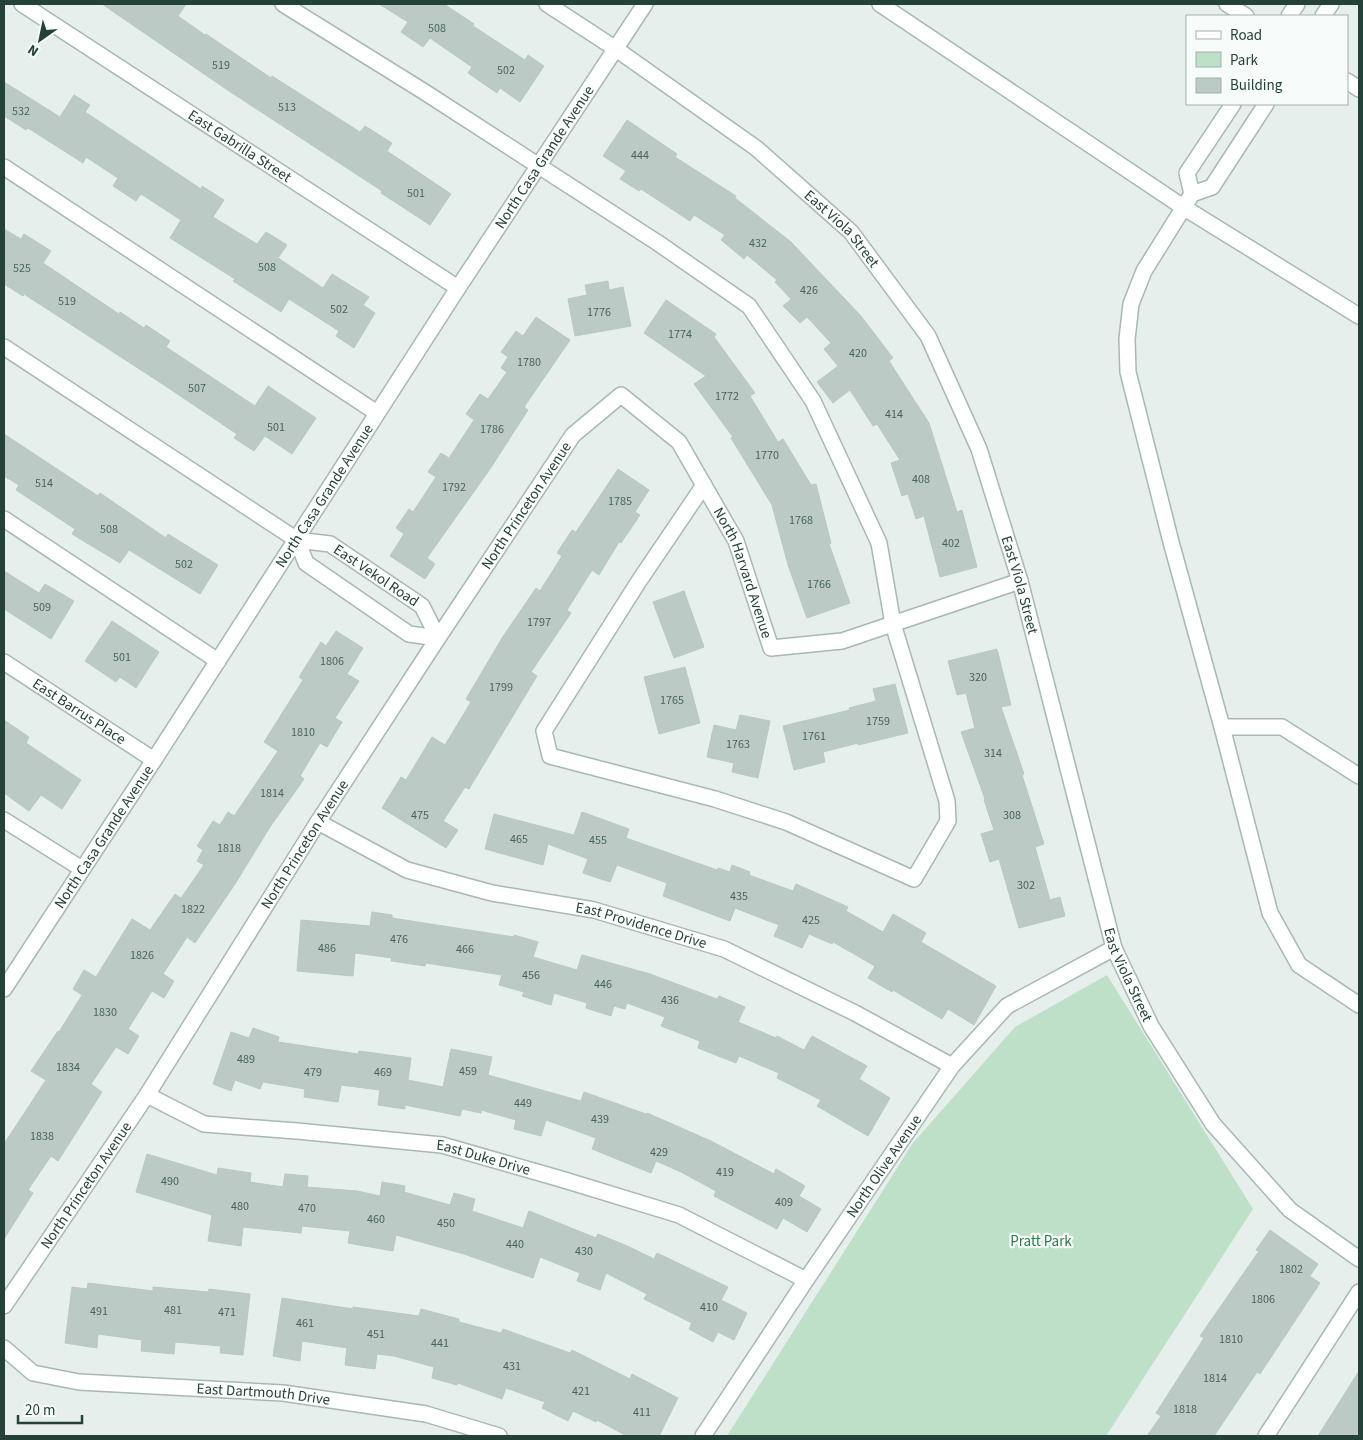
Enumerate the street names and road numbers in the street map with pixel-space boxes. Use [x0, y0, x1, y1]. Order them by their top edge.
street label: North Casa Grande Avenue [490, 82, 599, 233]
street label: East Gabrilla Street [184, 105, 295, 188]
street label: East Viola Street [799, 185, 884, 272]
street label: North Casa Grande Avenue [270, 420, 379, 572]
street label: North Princeton Avenue [477, 438, 577, 574]
street label: North Harvard Avenue [708, 504, 777, 641]
street label: East Viola Street [996, 533, 1043, 636]
street label: East Vekol Road [329, 539, 423, 612]
street label: East Barrus Place [28, 673, 130, 750]
street label: North Casa Grande Avenue [50, 761, 159, 913]
street label: North Princeton Avenue [256, 776, 354, 913]
street label: East Providence Drive [574, 897, 709, 954]
street label: East Viola Street [1098, 925, 1158, 1025]
street label: North Olive Avenue [842, 1111, 927, 1222]
street label: North Princeton Avenue [36, 1118, 137, 1253]
street label: East Duke Drive [435, 1135, 533, 1181]
street label: East Dartmouth Drive [196, 1378, 332, 1411]

